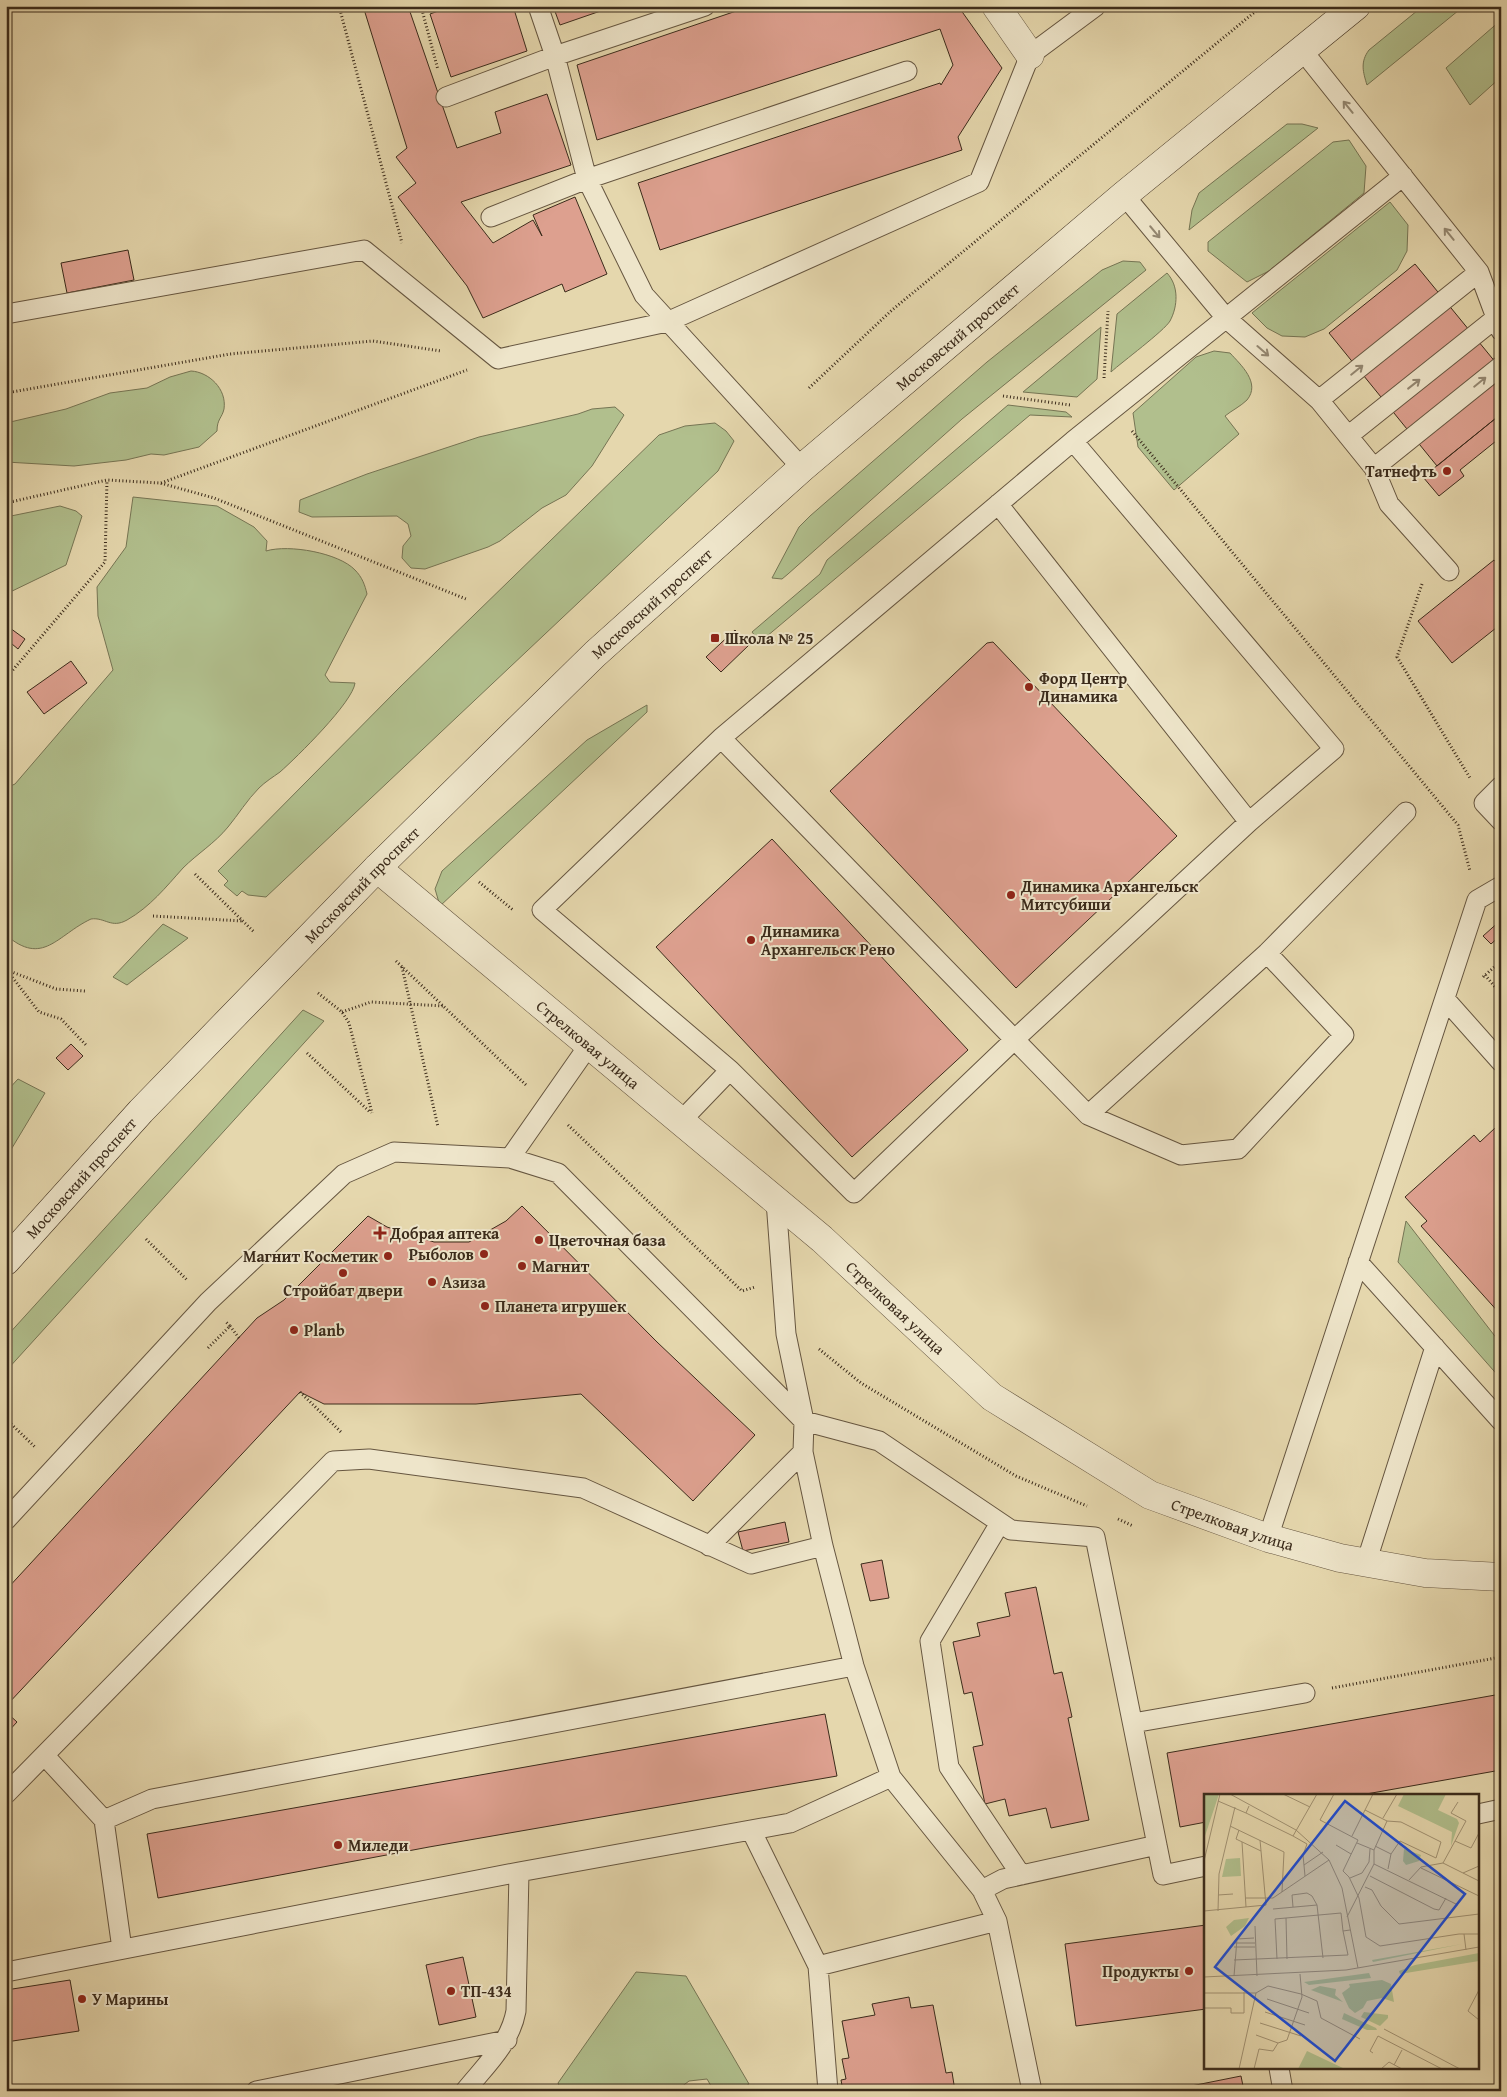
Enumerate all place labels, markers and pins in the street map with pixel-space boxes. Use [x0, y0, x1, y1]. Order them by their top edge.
place label: Татнефть [1365, 459, 1437, 483]
marker: Татнефть [1441, 465, 1453, 477]
place label: Школа № 25 [725, 626, 814, 650]
marker: Школа № 25 [709, 632, 721, 644]
place label: Форд Центр Динамика [1038, 666, 1127, 708]
marker: Форд Центр Динамика [1023, 681, 1035, 693]
place label: Динамика Архангельск Митсубиши [1020, 874, 1199, 916]
marker: Динамика Архангельск Митсубиши [1005, 889, 1017, 901]
place label: Динамика Архангельск Рено [760, 919, 895, 961]
marker: Динамика Архангельск Рено [745, 934, 757, 946]
place label: Добрая аптека [389, 1221, 500, 1245]
marker: Добрая аптека [374, 1227, 386, 1239]
place label: Цветочная база [549, 1228, 666, 1252]
marker: Цветочная база [533, 1234, 545, 1246]
place label: Рыболов [409, 1242, 474, 1266]
place label: Магнит Косметик [243, 1244, 379, 1268]
marker: Рыболов [478, 1248, 490, 1260]
marker: Магнит Косметик [382, 1250, 394, 1262]
place label: Магнит [532, 1254, 590, 1278]
marker: Магнит [516, 1260, 528, 1272]
marker: Стройбат двери [337, 1267, 349, 1279]
place label: Азиза [442, 1270, 486, 1294]
marker: Азиза [426, 1276, 438, 1288]
place label: Стройбат двери [283, 1278, 403, 1302]
place label: Планета игрушек [495, 1294, 627, 1318]
marker: Планета игрушек [479, 1300, 491, 1312]
place label: Planb [304, 1318, 345, 1342]
marker: Planb [288, 1324, 300, 1336]
place label: Миледи [348, 1833, 409, 1857]
marker: Миледи [332, 1839, 344, 1851]
place label: Продукты [1102, 1959, 1180, 1983]
marker: Продукты [1183, 1965, 1195, 1977]
place label: ТП-434 [461, 1979, 512, 2003]
marker: ТП-434 [445, 1985, 457, 1997]
place label: У Марины [92, 1987, 169, 2011]
marker: У Марины [76, 1993, 88, 2005]

